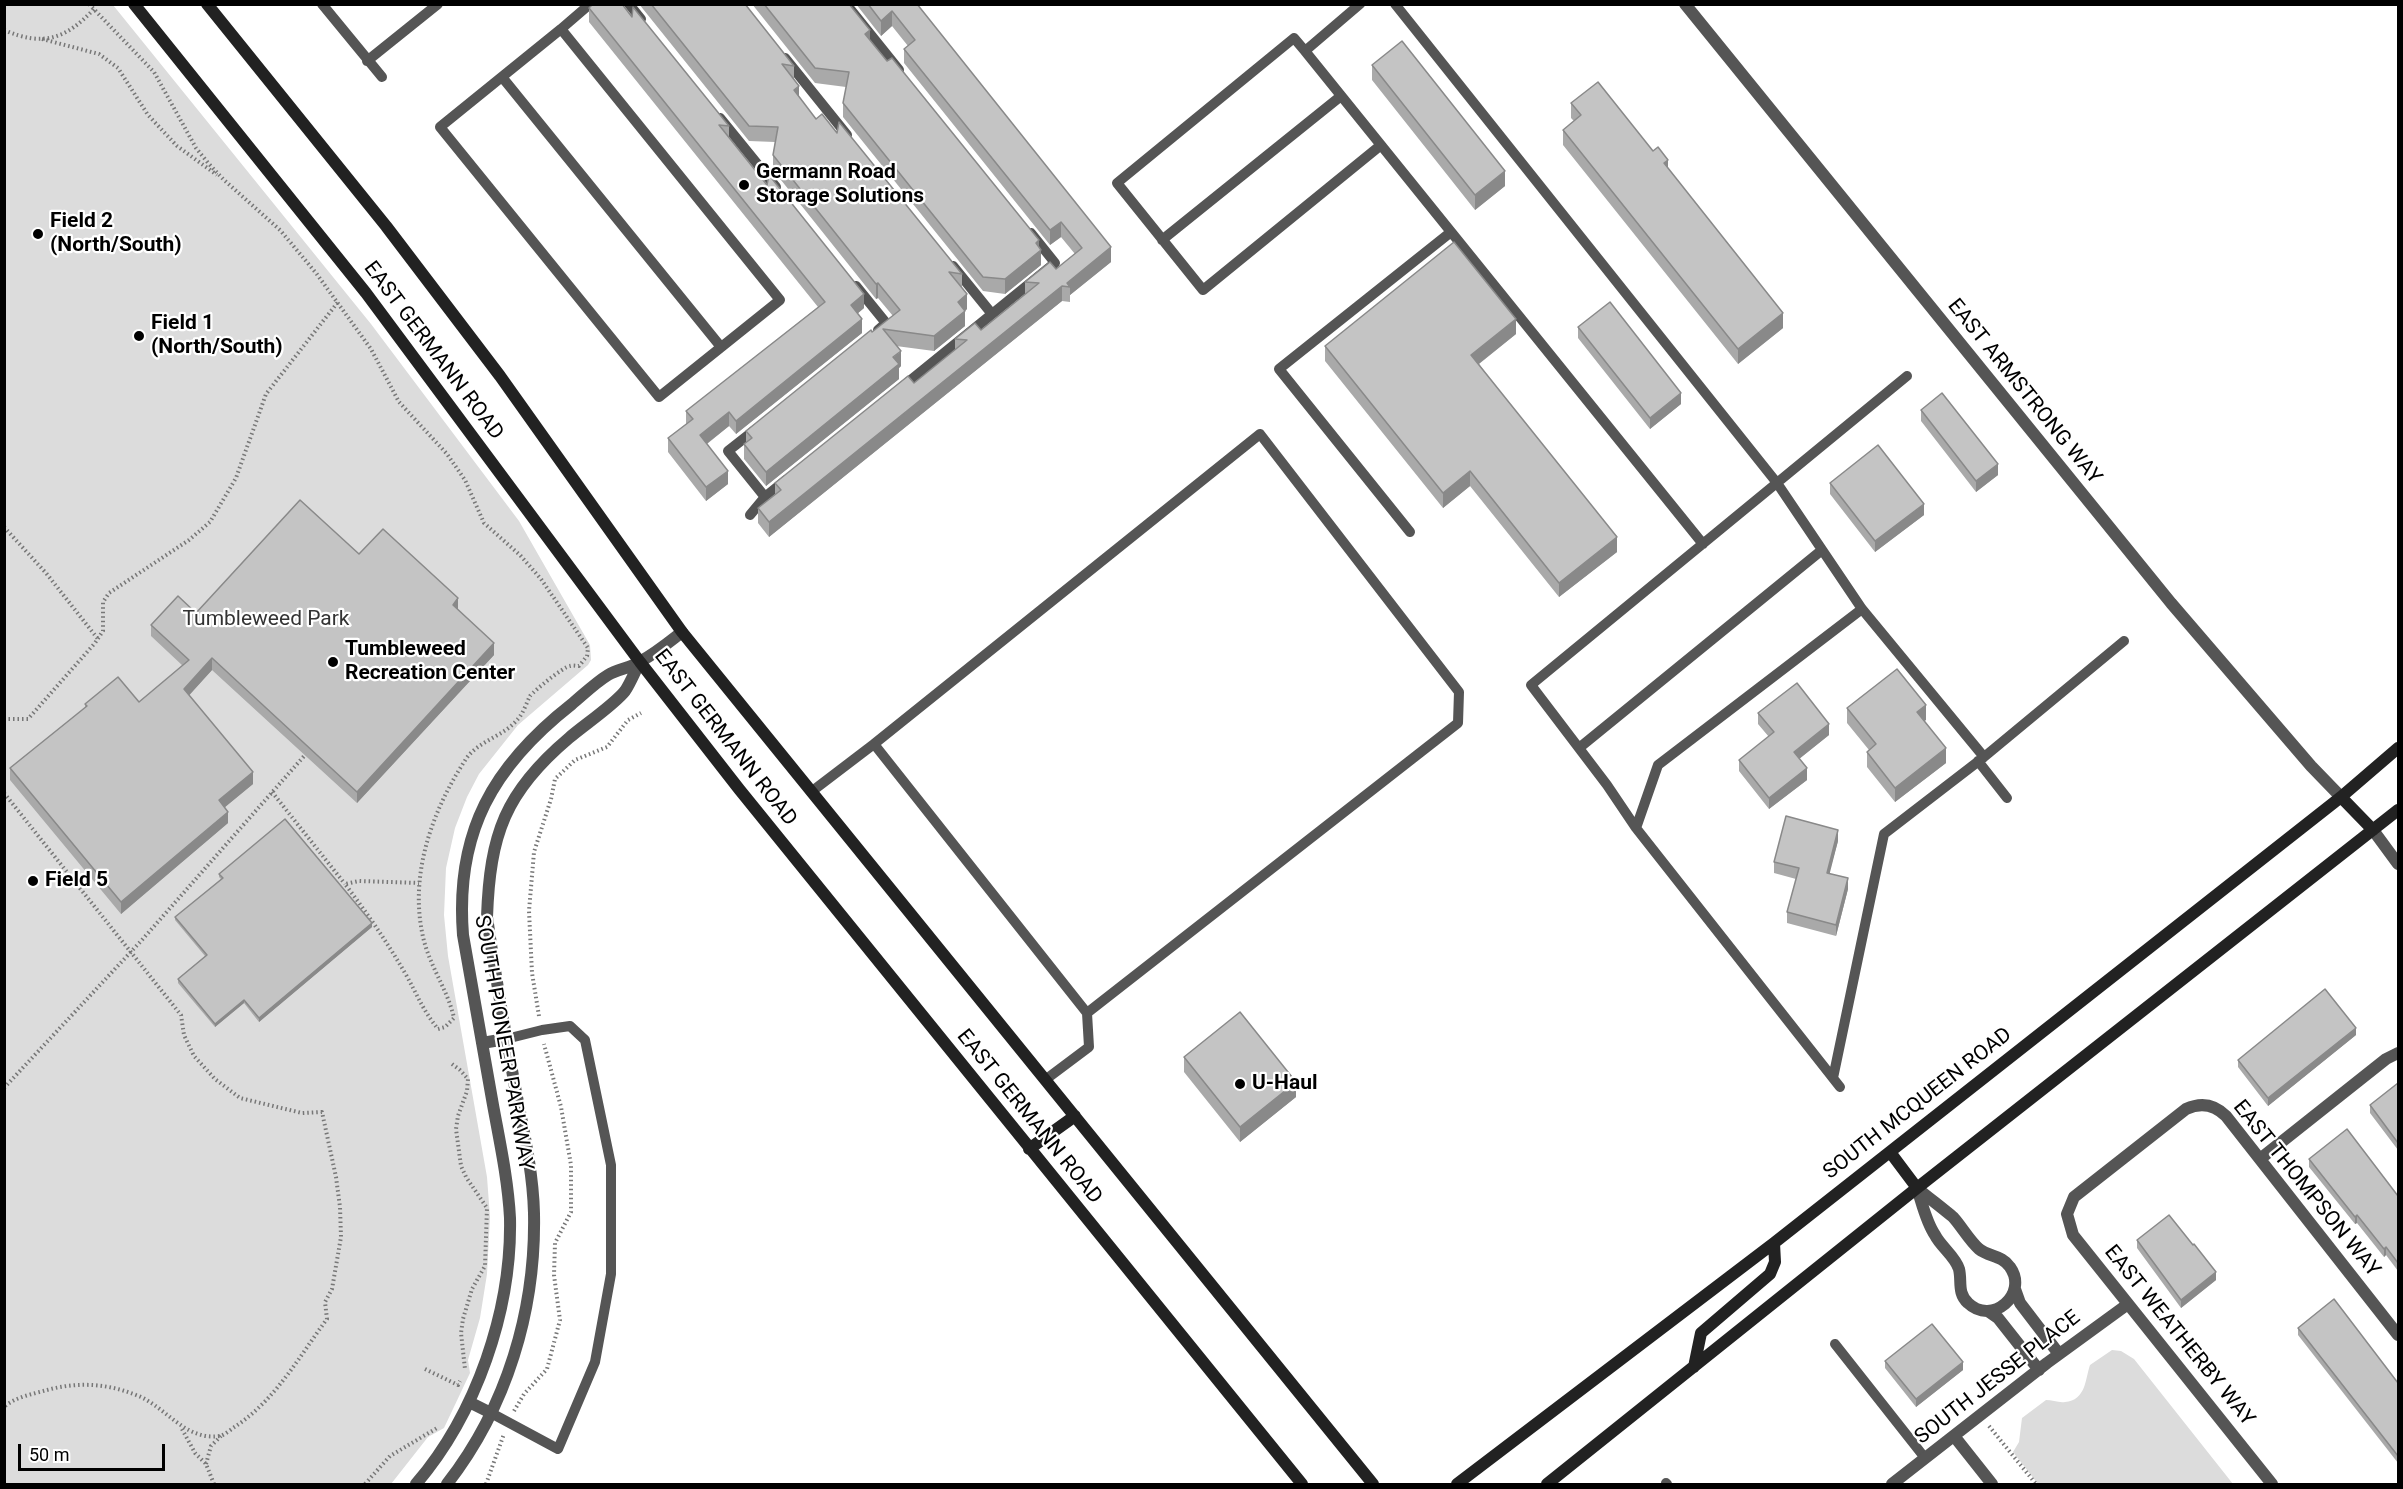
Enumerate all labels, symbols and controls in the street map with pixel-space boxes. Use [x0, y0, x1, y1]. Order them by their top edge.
place label: Germann Road Storage Solutions [756, 160, 924, 210]
marker: Germann Road Storage Solutions [737, 178, 751, 192]
place label: Field 2 (North/South) [50, 209, 182, 259]
marker: Field 2 (North/South) [31, 227, 45, 241]
street label: EAST GERMANN ROAD [358, 257, 508, 445]
street label: EAST ARMSTRONG WAY [1941, 294, 2107, 490]
place label: Field 1 (North/South) [151, 311, 283, 361]
marker: Field 1 (North/South) [132, 329, 146, 343]
park label: Tumbleweed Park [182, 607, 350, 633]
place label: Tumbleweed Recreation Center [345, 637, 515, 687]
street label: EAST GERMANN ROAD [648, 645, 802, 831]
marker: Tumbleweed Recreation Center [326, 655, 340, 669]
place label: Field 5 [45, 868, 108, 894]
marker: Field 5 [26, 874, 40, 888]
street label: SOUTH PIONEER PARKWAY [468, 913, 538, 1173]
street label: SOUTH MCQUEEN ROAD [1819, 1023, 2017, 1185]
street label: EAST GERMANN ROAD [951, 1025, 1107, 1209]
place label: U-Haul [1252, 1071, 1318, 1097]
marker: U-Haul [1233, 1077, 1247, 1091]
street label: EAST THOMPSON WAY [2227, 1096, 2385, 1282]
street label: EAST WEATHERBY WAY [2098, 1241, 2260, 1431]
street label: SOUTH JESSE PLACE [1910, 1306, 2086, 1450]
scale bar [21, 1432, 168, 1470]
text: 50 m [29, 1444, 69, 1465]

